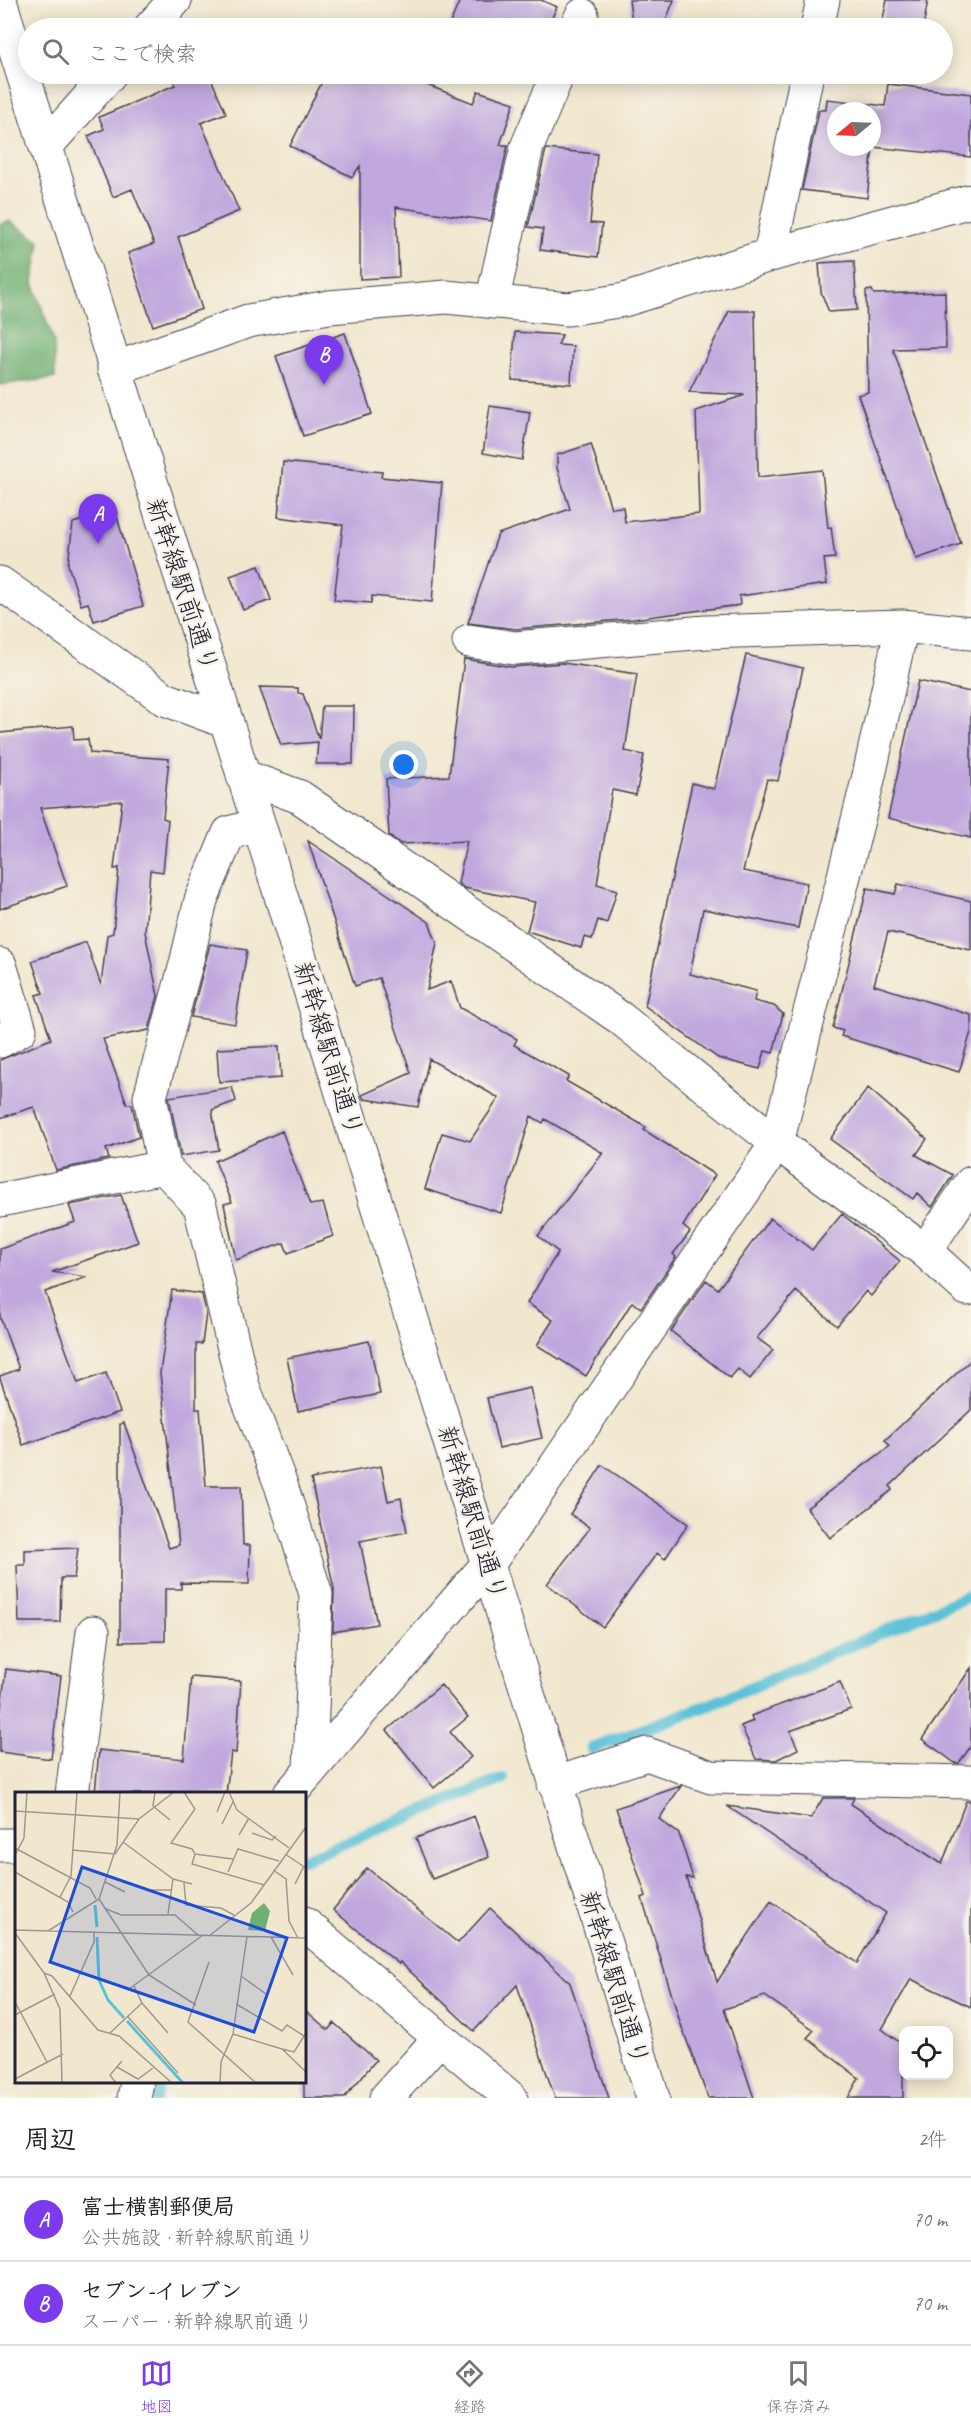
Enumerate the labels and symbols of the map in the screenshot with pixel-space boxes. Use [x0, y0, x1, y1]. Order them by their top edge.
north arrow [827, 102, 881, 156]
pin: B [304, 336, 344, 385]
pin: A [78, 494, 118, 544]
street label: 新幹線駅前通り [139, 494, 226, 677]
your location [389, 750, 418, 779]
street label: 新幹線駅前通り [286, 957, 371, 1141]
street label: 新幹線駅前通り [430, 1421, 515, 1605]
inset map [15, 1792, 306, 2083]
street label: 新幹線駅前通り [572, 1886, 657, 2070]

